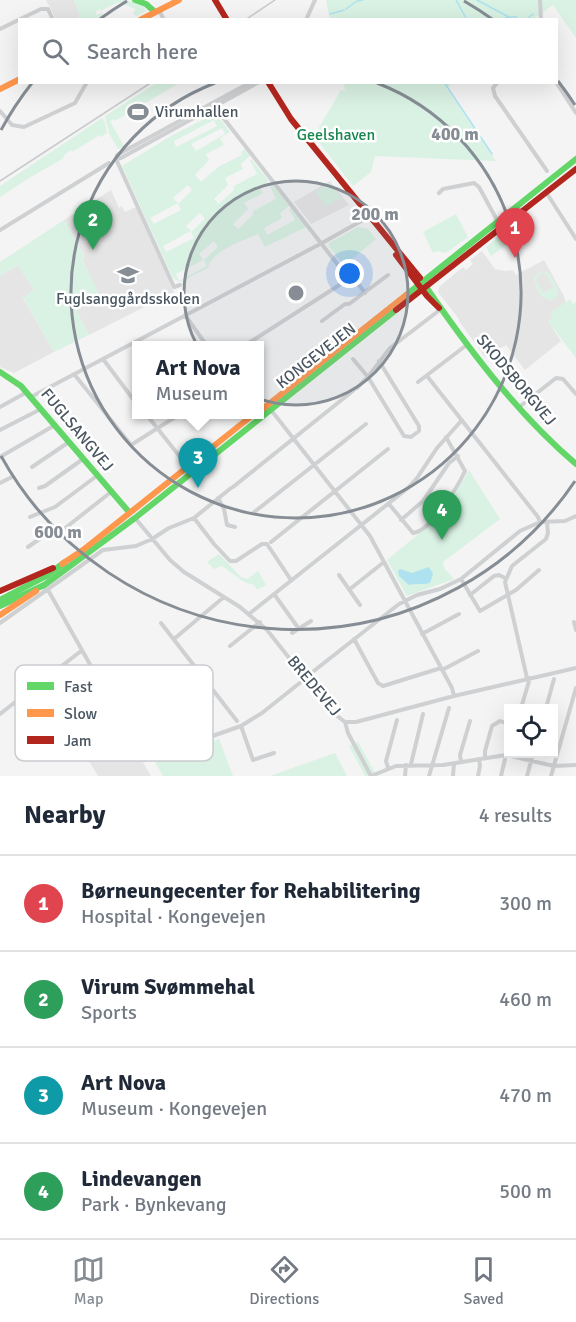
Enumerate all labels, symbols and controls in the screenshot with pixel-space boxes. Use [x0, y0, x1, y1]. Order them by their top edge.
search box [18, 18, 558, 84]
icon: search [39, 35, 72, 68]
text: Search here [87, 38, 198, 65]
sports icon: Virumhallen [126, 100, 150, 124]
place label: Virumhallen [155, 102, 239, 122]
text: 400 m [431, 123, 479, 145]
park label: Geelshaven [297, 125, 375, 145]
pin: 2 [74, 200, 112, 250]
text: 200 m [351, 203, 399, 225]
pin: 1 [496, 208, 534, 258]
your location [335, 259, 364, 288]
school or university icon: Fuglsanggårdsskolen [116, 263, 140, 287]
centre of rings [286, 283, 306, 303]
place label: Fuglsanggårdsskolen [56, 289, 200, 309]
street label: KONGEVEJEN [272, 319, 360, 393]
street label: SKODSBORGVEJ [472, 330, 560, 430]
popup [132, 341, 264, 419]
text: Art Nova [155, 354, 241, 381]
text: Museum [155, 381, 228, 406]
street label: FUGLSANGVEJ [36, 384, 118, 476]
pin: 3 [178, 438, 218, 488]
pin: 4 [422, 490, 462, 540]
text: 600 m [34, 521, 82, 543]
street label: BREDEVEJ [283, 652, 345, 720]
legend [15, 665, 213, 761]
text: Fast [64, 677, 93, 697]
text: Slow [64, 704, 98, 724]
map controls [504, 704, 558, 758]
button: locate [504, 704, 558, 758]
text: Jam [64, 731, 92, 751]
text: Nearby [24, 799, 105, 831]
text: 4 results [479, 803, 552, 828]
text: Børneungecenter for Rehabilitering [81, 877, 421, 904]
text: 1 [38, 891, 49, 916]
text: 300 m [499, 891, 552, 916]
text: Hospital · Kongevejen [81, 904, 266, 929]
text: Virum Svømmehal [81, 973, 255, 1000]
text: 2 [38, 987, 49, 1012]
text: 460 m [499, 987, 552, 1012]
text: Sports [81, 1000, 137, 1025]
text: Art Nova [81, 1069, 166, 1096]
text: 3 [38, 1083, 49, 1108]
text: 470 m [499, 1083, 552, 1108]
text: Museum · Kongevejen [81, 1096, 267, 1121]
text: Lindevangen [81, 1165, 202, 1192]
text: 4 [38, 1179, 49, 1204]
text: 500 m [499, 1179, 552, 1204]
text: Park · Bynkevang [81, 1192, 227, 1217]
tab: Map [72, 1253, 105, 1309]
tab: Directions [249, 1253, 319, 1309]
tab: Saved [464, 1253, 504, 1309]

